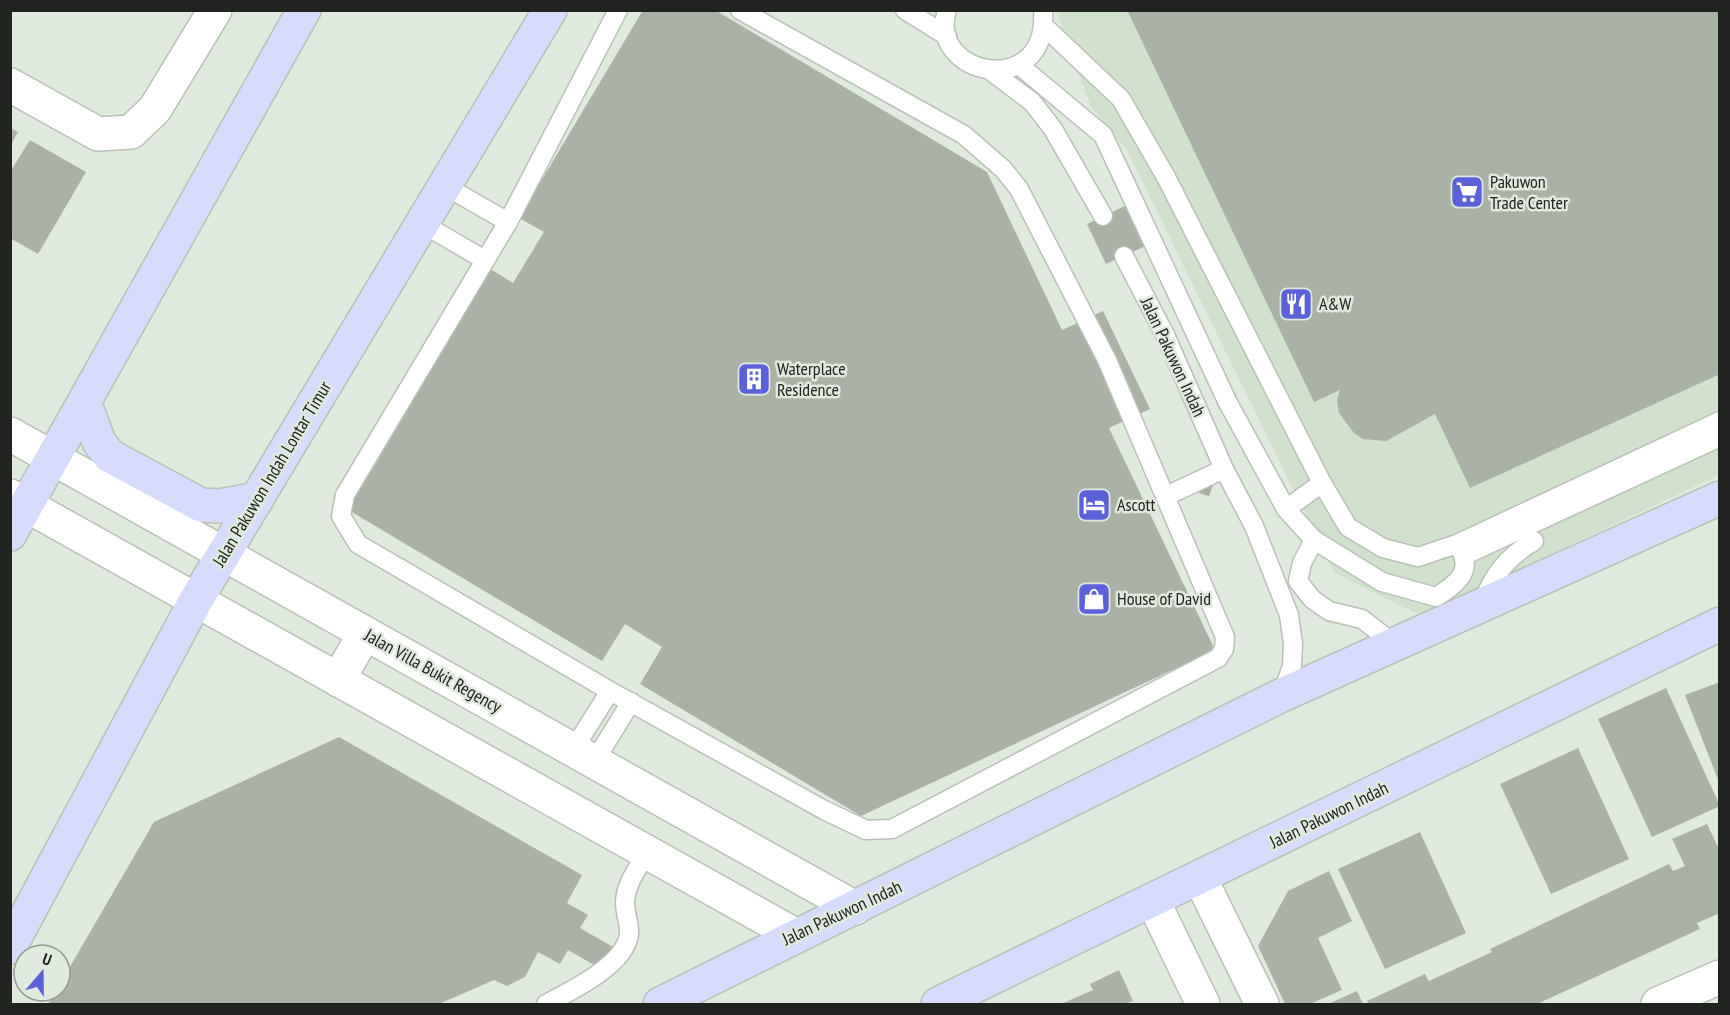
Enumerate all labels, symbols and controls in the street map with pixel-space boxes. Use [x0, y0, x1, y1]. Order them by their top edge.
place label: Pakuwon Trade Center [1490, 170, 1568, 214]
supermarket icon: Pakuwon Trade Center [1449, 174, 1485, 210]
restaurant icon: A&W [1278, 286, 1314, 322]
street label: Jalan Pakuwon Indah [1135, 292, 1211, 420]
place label: A&W [1319, 292, 1351, 315]
place label: Waterplace Residence [777, 357, 846, 401]
building icon: Waterplace Residence [736, 361, 772, 397]
street label: Jalan Pakuwon Indah Lontar Timur [207, 377, 336, 571]
hotel icon: Ascott [1076, 487, 1112, 523]
place label: Ascott [1117, 493, 1155, 516]
shop icon: House of David [1076, 581, 1112, 617]
place label: House of David [1117, 587, 1211, 610]
street label: Jalan Villa Bukit Regency [360, 623, 506, 718]
street label: Jalan Pakuwon Indah [1265, 776, 1392, 854]
street label: Jalan Pakuwon Indah [777, 875, 905, 951]
north arrow [12, 943, 72, 1003]
text: U [40, 948, 54, 970]

